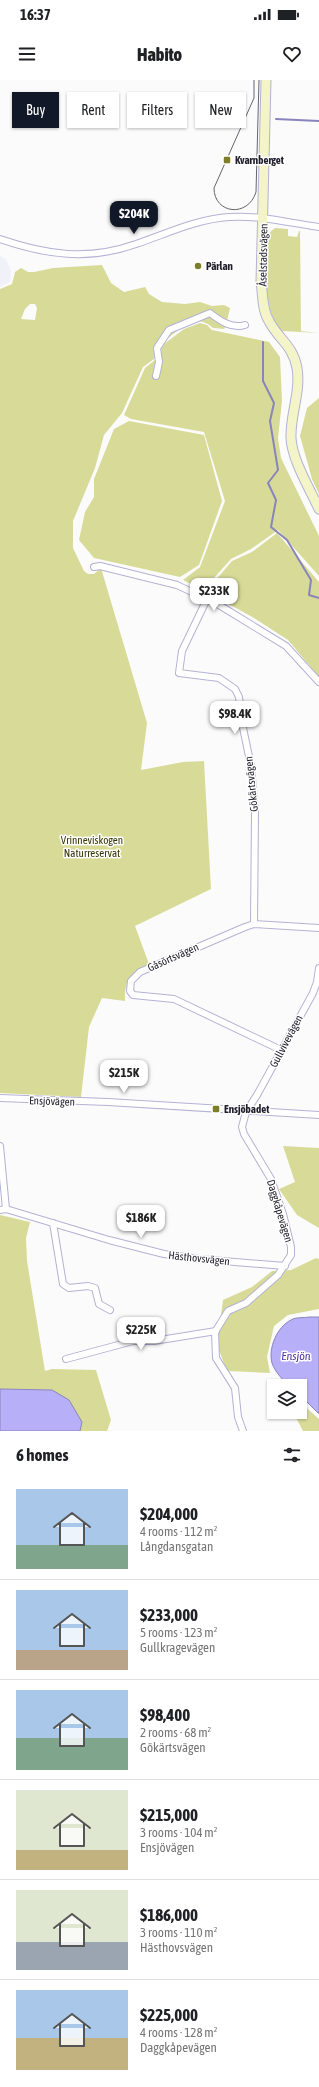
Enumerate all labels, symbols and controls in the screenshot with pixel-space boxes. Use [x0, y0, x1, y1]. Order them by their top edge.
text: 16:37 [20, 6, 51, 23]
icon: menu [16, 43, 38, 65]
icon: heart [281, 43, 303, 65]
text: Habito [137, 44, 182, 65]
chip: Buy [12, 92, 59, 128]
chip: Rent [67, 92, 119, 128]
chip: Filters [127, 92, 187, 128]
chip: New [195, 92, 246, 128]
place label: Kvarnberget [235, 154, 285, 166]
marker: Kvarnberget [222, 155, 232, 165]
pin: $204K [106, 201, 162, 235]
text: $204K [119, 206, 149, 221]
street label: Åselstadsvägen [255, 223, 270, 287]
place label: Pärlan [206, 260, 233, 272]
marker: Pärlan [193, 261, 203, 271]
pin: $233K [186, 578, 242, 612]
text: $233K [199, 583, 229, 598]
pin: $98.4K [202, 701, 268, 735]
text: $98.4K [219, 706, 251, 721]
street label: Gökärtsvägen [242, 756, 260, 812]
park label: Vrinneviskogen Naturreservat [61, 834, 123, 859]
street label: Gåsörtsvägen [146, 940, 200, 974]
street label: Gullvivevägen [267, 1013, 305, 1069]
pin: $215K [96, 1060, 152, 1094]
text: $215K [109, 1065, 139, 1080]
street label: Ensjövägen [29, 1094, 75, 1108]
place label: Ensjöbadet [224, 1103, 270, 1115]
marker: Ensjöbadet [211, 1104, 221, 1114]
street label: Daggkåpevägen [265, 1178, 295, 1244]
pin: $186K [113, 1205, 169, 1239]
text: $186K [126, 1210, 156, 1225]
street label: Hästhovsvägen [168, 1249, 230, 1267]
pin: $225K [113, 1317, 169, 1351]
text: $225K [126, 1322, 156, 1337]
water label: Ensjön [281, 1349, 311, 1363]
map controls [267, 1379, 307, 1419]
button: layers [267, 1379, 307, 1419]
icon: filters [281, 1444, 303, 1466]
text: 6 homes [16, 1445, 69, 1465]
text: $204,000 [140, 1504, 198, 1524]
icon: home [48, 1505, 96, 1553]
text: 4 rooms · 112 m² [140, 1524, 217, 1539]
text: Långdansgatan [140, 1539, 213, 1554]
text: $233,000 [140, 1605, 198, 1625]
icon: home [48, 1606, 96, 1654]
text: 5 rooms · 123 m² [140, 1625, 217, 1640]
text: Gullkragevägen [140, 1640, 215, 1655]
text: $98,400 [140, 1705, 190, 1725]
icon: home [48, 1706, 96, 1754]
text: 2 rooms · 68 m² [140, 1725, 211, 1740]
text: Gökärtsvägen [140, 1740, 206, 1755]
text: $215,000 [140, 1805, 198, 1825]
icon: home [48, 1806, 96, 1854]
text: 3 rooms · 104 m² [140, 1825, 217, 1840]
text: Ensjövägen [140, 1840, 194, 1855]
text: $186,000 [140, 1905, 198, 1925]
icon: home [48, 1906, 96, 1954]
text: 3 rooms · 110 m² [140, 1925, 217, 1940]
text: Hästhovsvägen [140, 1940, 213, 1955]
text: $225,000 [140, 2005, 198, 2025]
icon: home [48, 2006, 96, 2054]
text: 4 rooms · 128 m² [140, 2025, 217, 2040]
text: Daggkåpevägen [140, 2040, 217, 2055]

